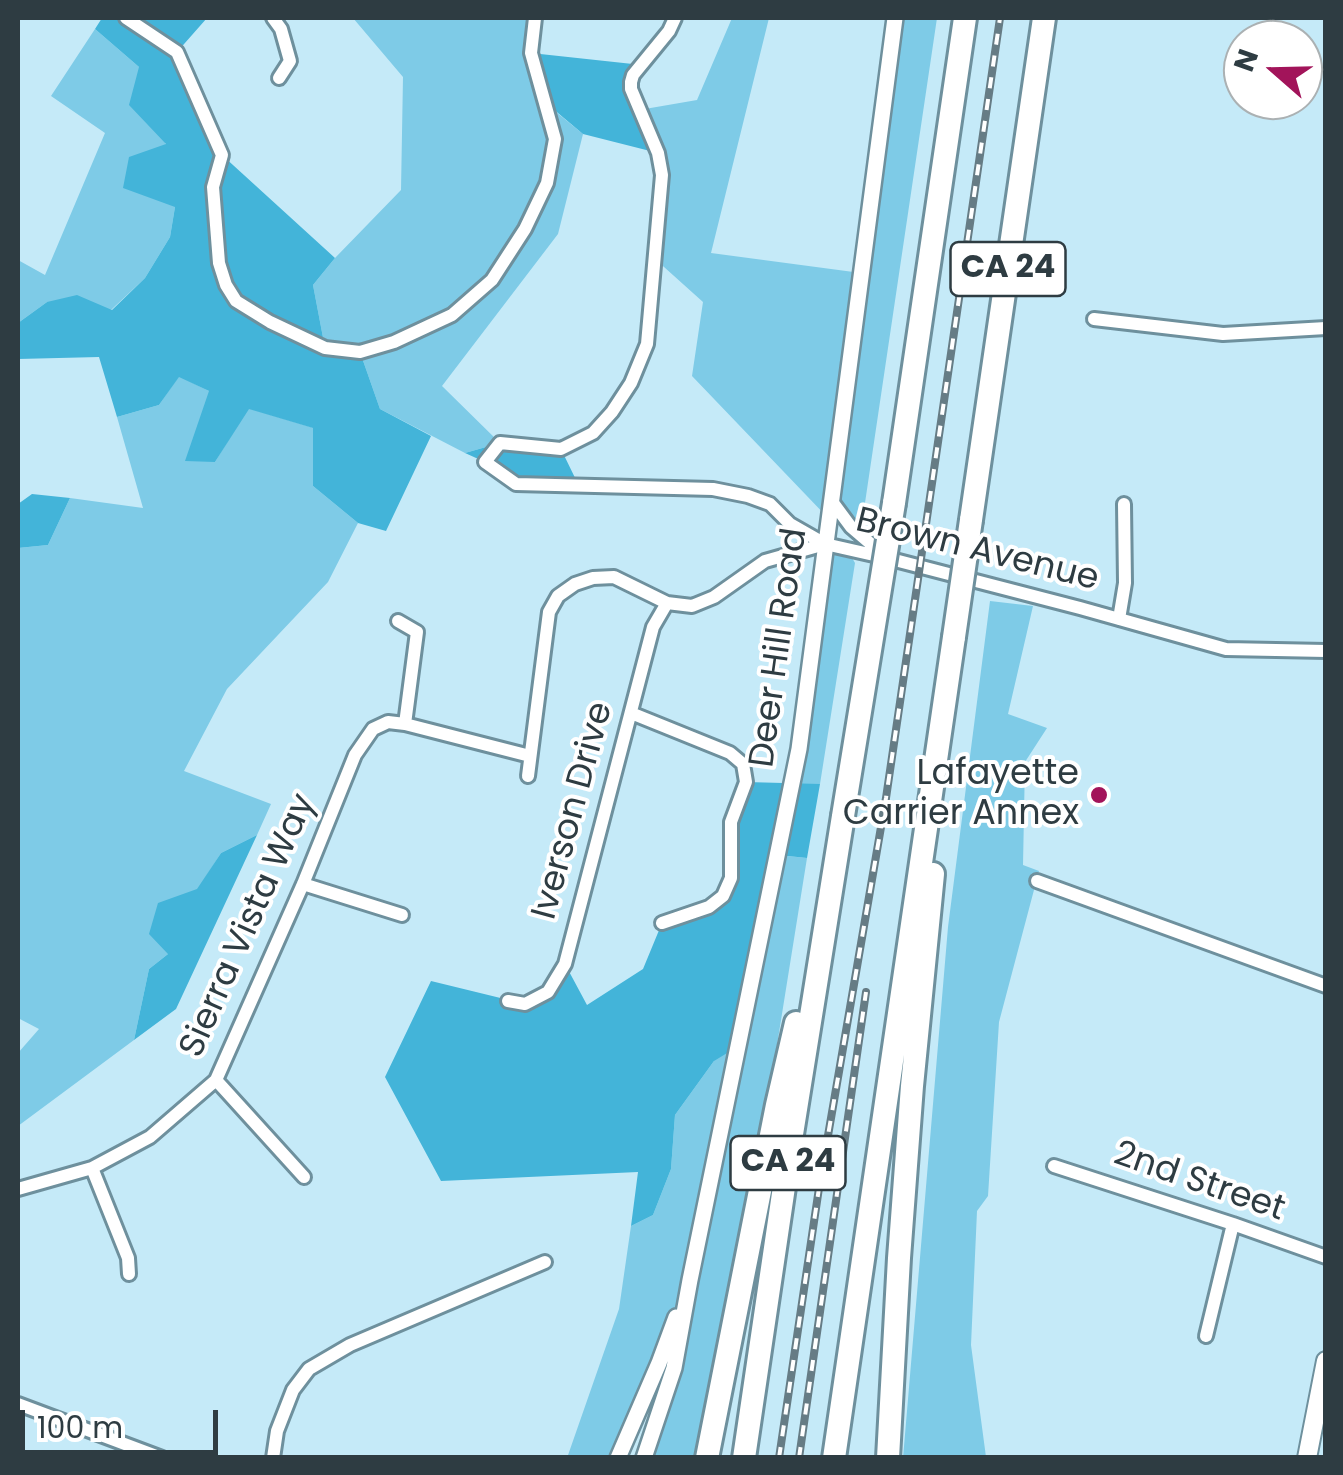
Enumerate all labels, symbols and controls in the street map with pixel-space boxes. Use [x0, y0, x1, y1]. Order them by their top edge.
north arrow [1223, 20, 1323, 120]
text: N [1224, 44, 1268, 77]
road number: CA 24 [950, 242, 1066, 296]
street label: Brown Avenue [851, 501, 1103, 601]
street label: Deer Hill Road [742, 526, 818, 770]
street label: Iverson Drive [525, 698, 623, 924]
place label: Lafayette Carrier Annex [843, 754, 1079, 836]
marker: Lafayette Carrier Annex [1088, 784, 1110, 806]
street label: Sierra Vista Way [172, 788, 326, 1064]
street label: 2nd Street [1108, 1134, 1290, 1232]
road number: CA 24 [730, 1136, 846, 1190]
scale bar [25, 1390, 222, 1452]
text: 100 m [37, 1406, 123, 1449]

